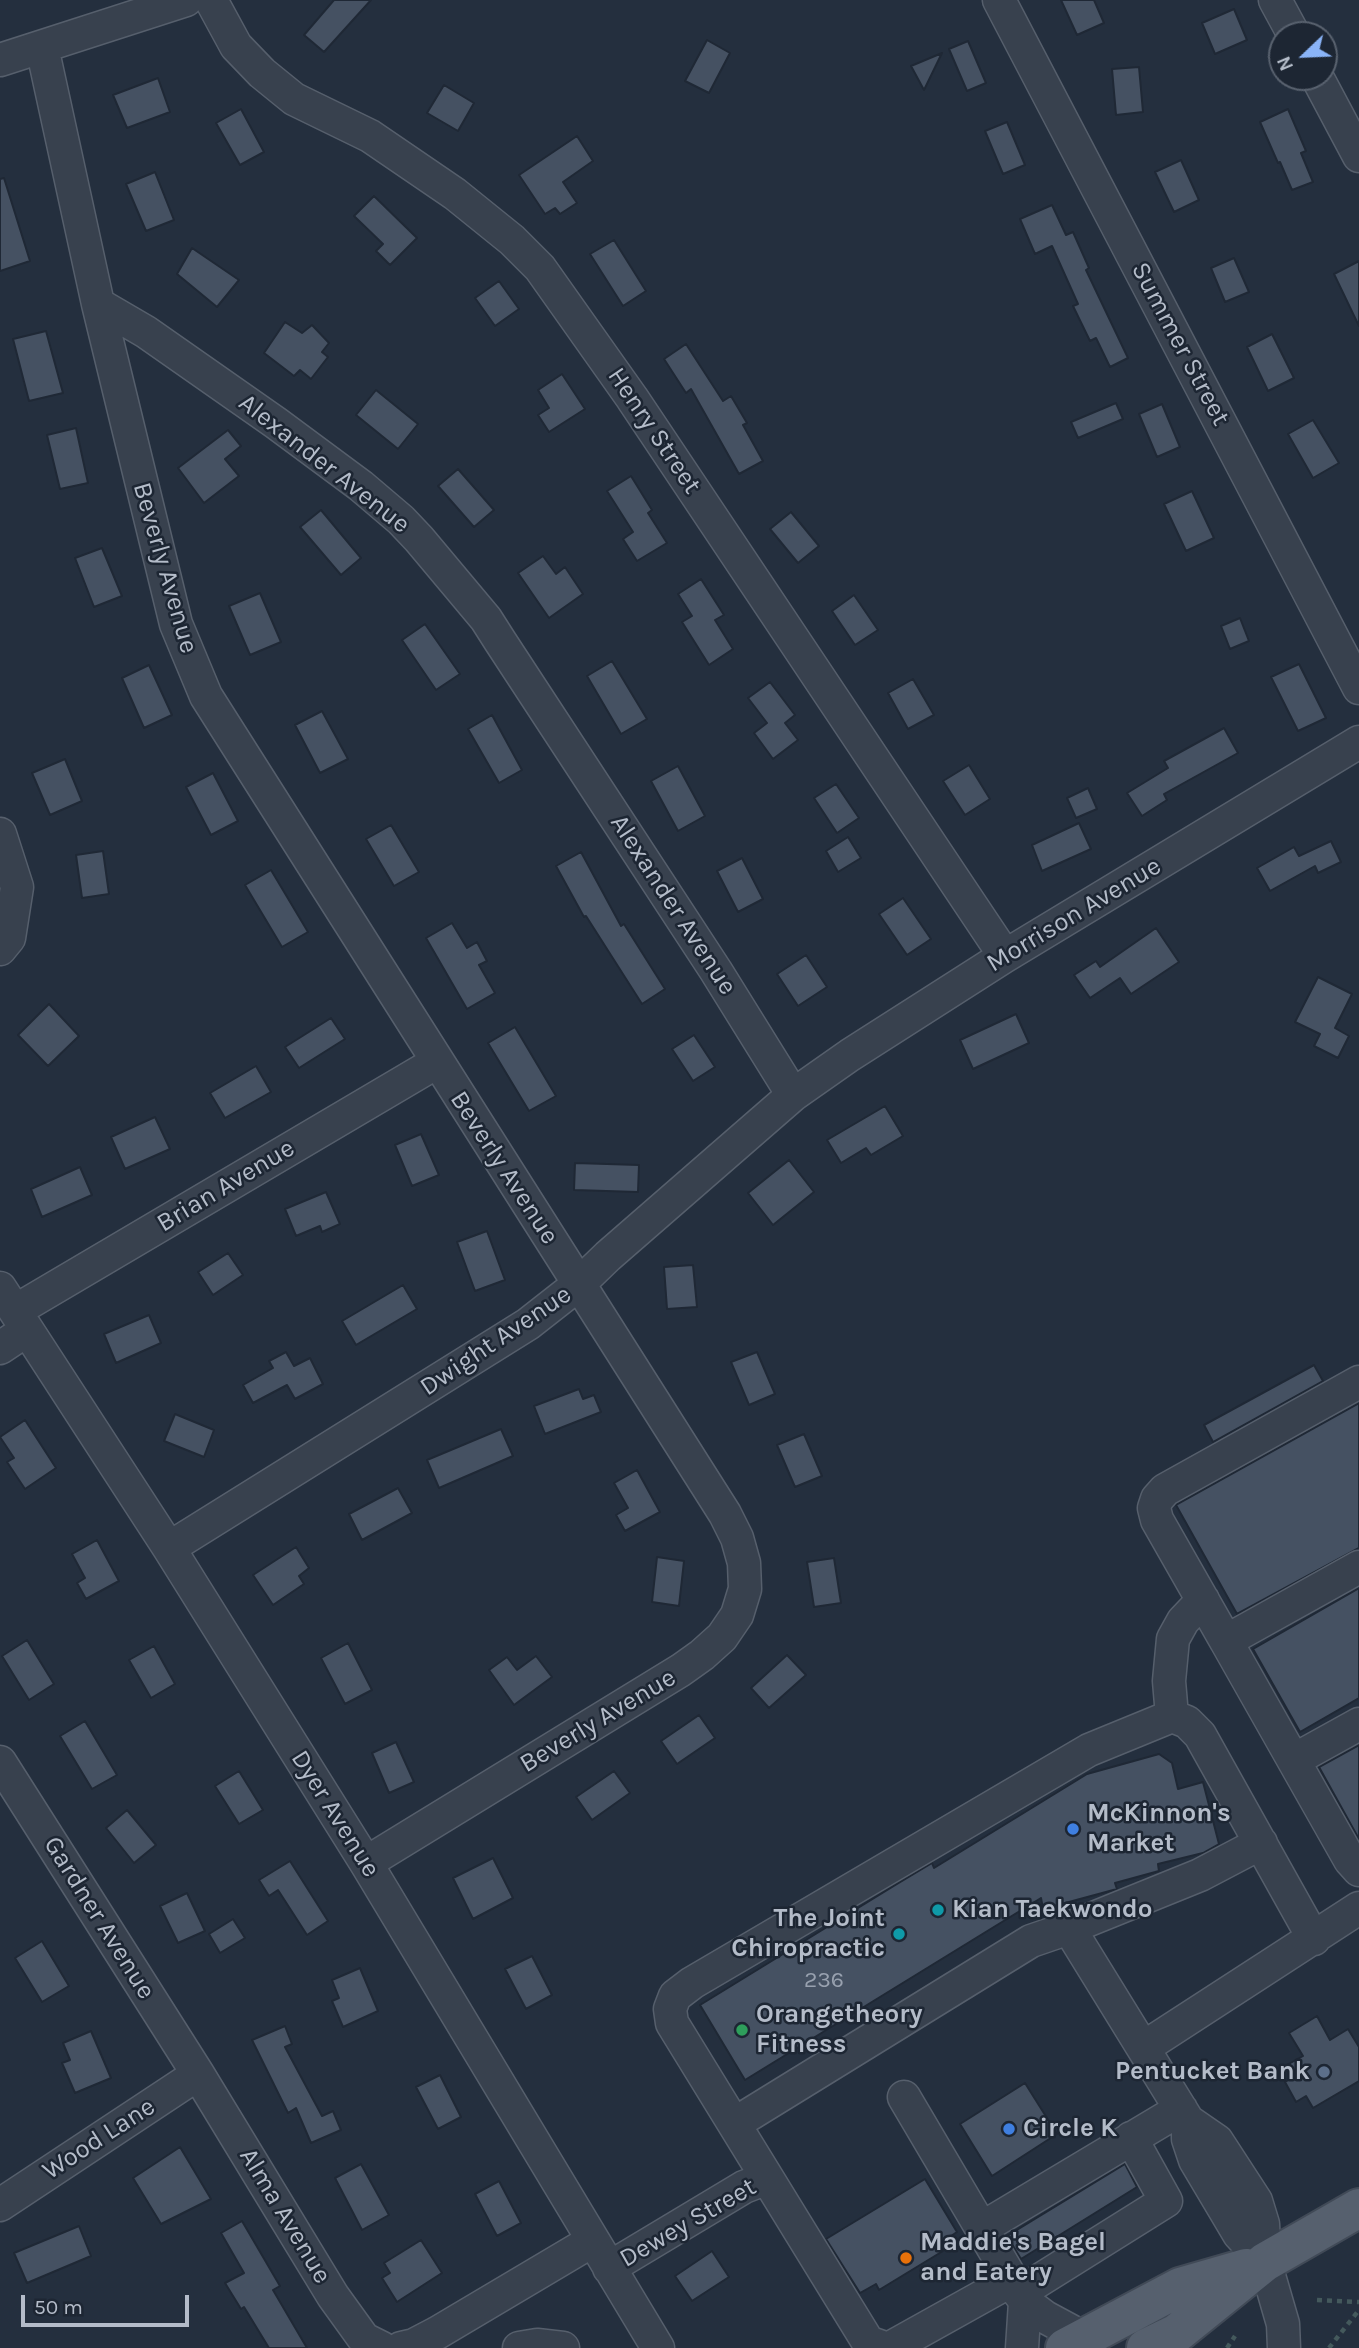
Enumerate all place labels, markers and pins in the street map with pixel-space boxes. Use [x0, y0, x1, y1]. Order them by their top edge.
place label: McKinnon's Market [1087, 1798, 1231, 1860]
marker: McKinnon's Market [1065, 1821, 1081, 1837]
place label: Kian Taekwondo [952, 1894, 1153, 1926]
marker: Kian Taekwondo [930, 1902, 946, 1918]
place label: The Joint Chiropractic [731, 1903, 885, 1965]
marker: The Joint Chiropractic [891, 1926, 907, 1942]
place label: Orangetheory Fitness [756, 1999, 923, 2060]
marker: Orangetheory Fitness [734, 2022, 750, 2038]
place label: Pentucket Bank [1115, 2056, 1310, 2088]
marker: Pentucket Bank [1316, 2064, 1332, 2080]
place label: Circle K [1023, 2113, 1117, 2145]
marker: Circle K [1001, 2121, 1017, 2137]
place label: Maddie's Bagel and Eatery [920, 2227, 1106, 2288]
marker: Maddie's Bagel and Eatery [898, 2250, 914, 2266]

